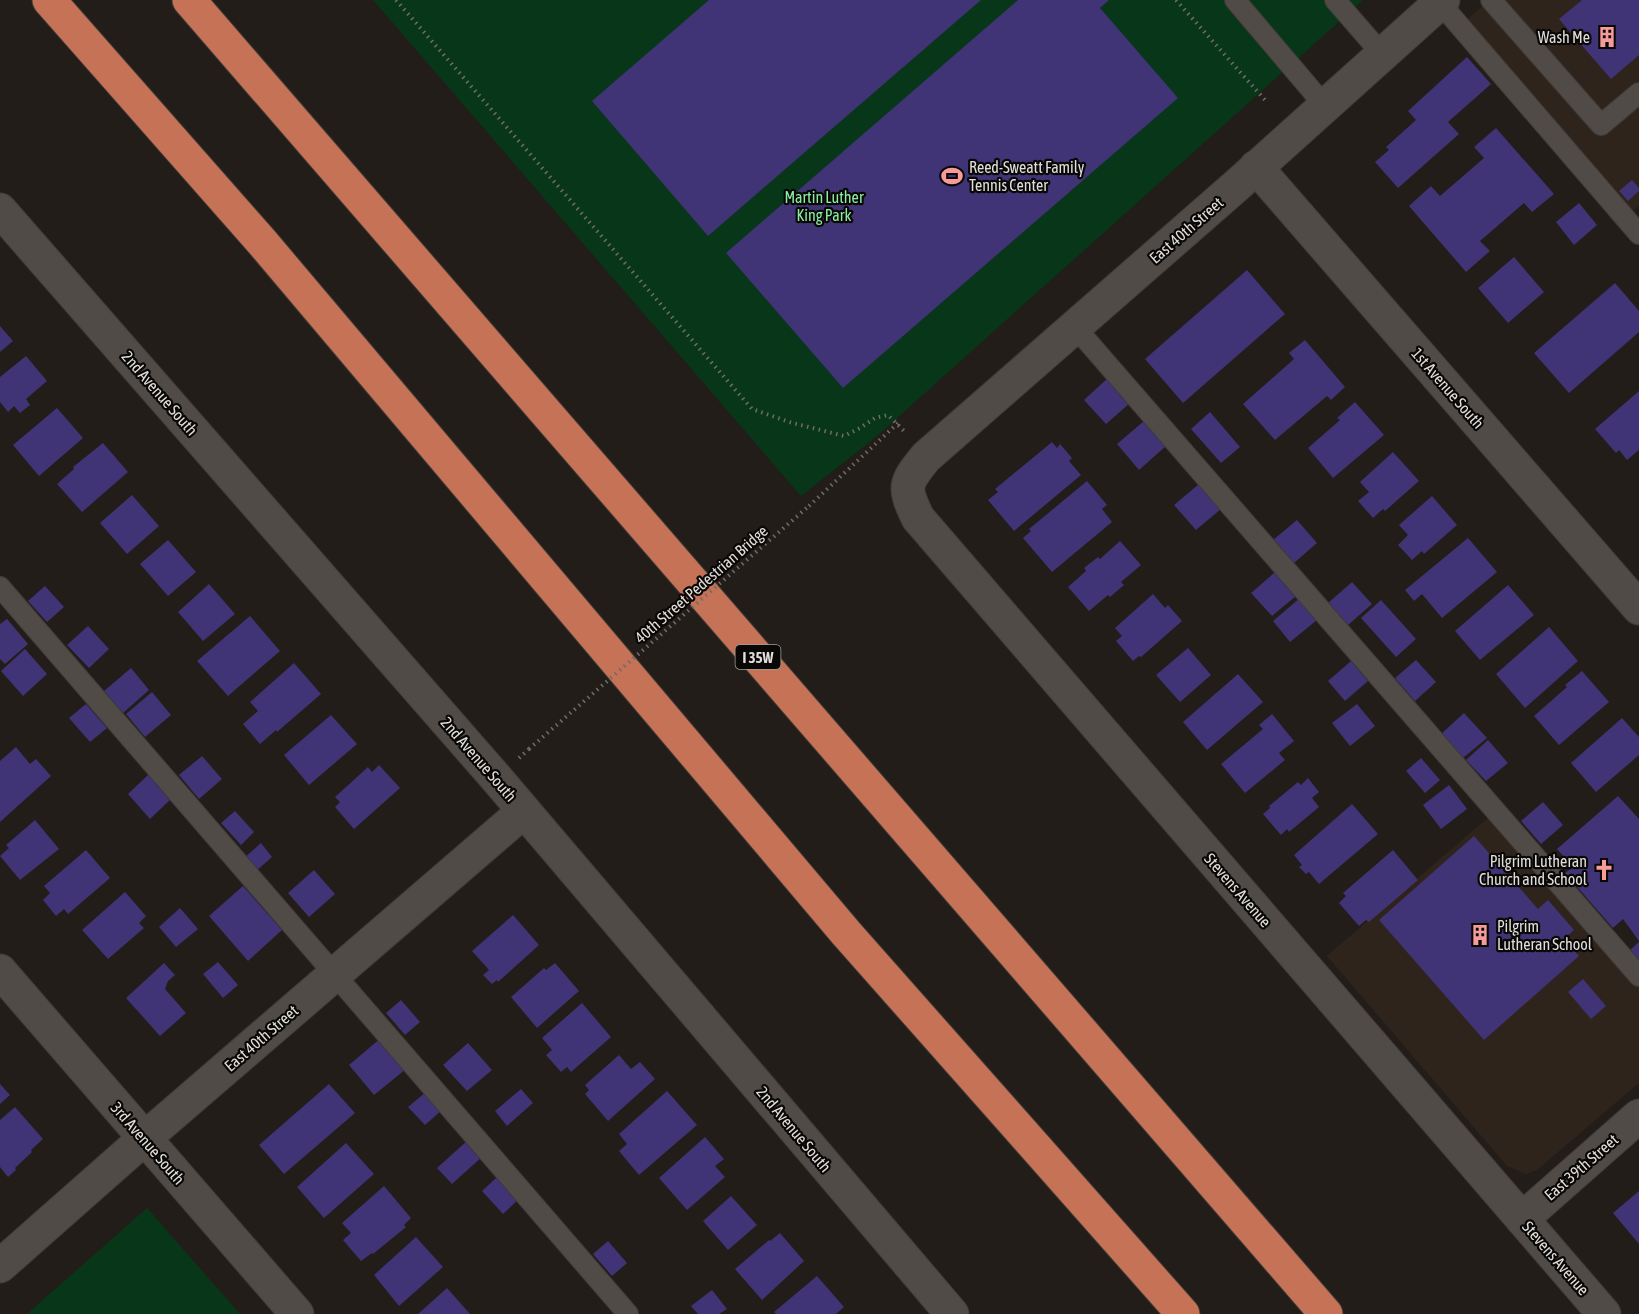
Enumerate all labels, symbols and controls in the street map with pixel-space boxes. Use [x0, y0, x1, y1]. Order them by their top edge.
building icon: Wash Me [1595, 25, 1619, 49]
place label: Wash Me [1538, 28, 1590, 46]
place label: Reed-Sweatt Family Tennis Center [969, 158, 1085, 194]
sports icon: Reed-Sweatt Family Tennis Center [940, 164, 964, 188]
park label: Martin Luther King Park [784, 188, 864, 225]
street label: East 40th Street [1146, 193, 1227, 267]
street label: 1st Avenue South [1408, 344, 1488, 432]
street label: 2nd Avenue South [118, 347, 202, 439]
street label: 40th Street Pedestrian Bridge [631, 521, 772, 647]
road number: I 35W [736, 645, 780, 669]
street label: 2nd Avenue South [437, 713, 521, 805]
street label: Stevens Avenue [1201, 849, 1275, 931]
place label: Pilgrim Lutheran Church and School [1479, 852, 1588, 888]
church icon: Pilgrim Lutheran Church and School [1592, 858, 1616, 882]
place label: Pilgrim Lutheran School [1497, 917, 1593, 953]
building icon: Pilgrim Lutheran School [1468, 923, 1492, 947]
street label: East 40th Street [221, 1001, 302, 1075]
street label: 2nd Avenue South [753, 1083, 835, 1175]
street label: 3rd Avenue South [107, 1098, 189, 1188]
street label: East 39th Street [1541, 1130, 1622, 1204]
street label: Stevens Avenue [1519, 1217, 1593, 1299]

